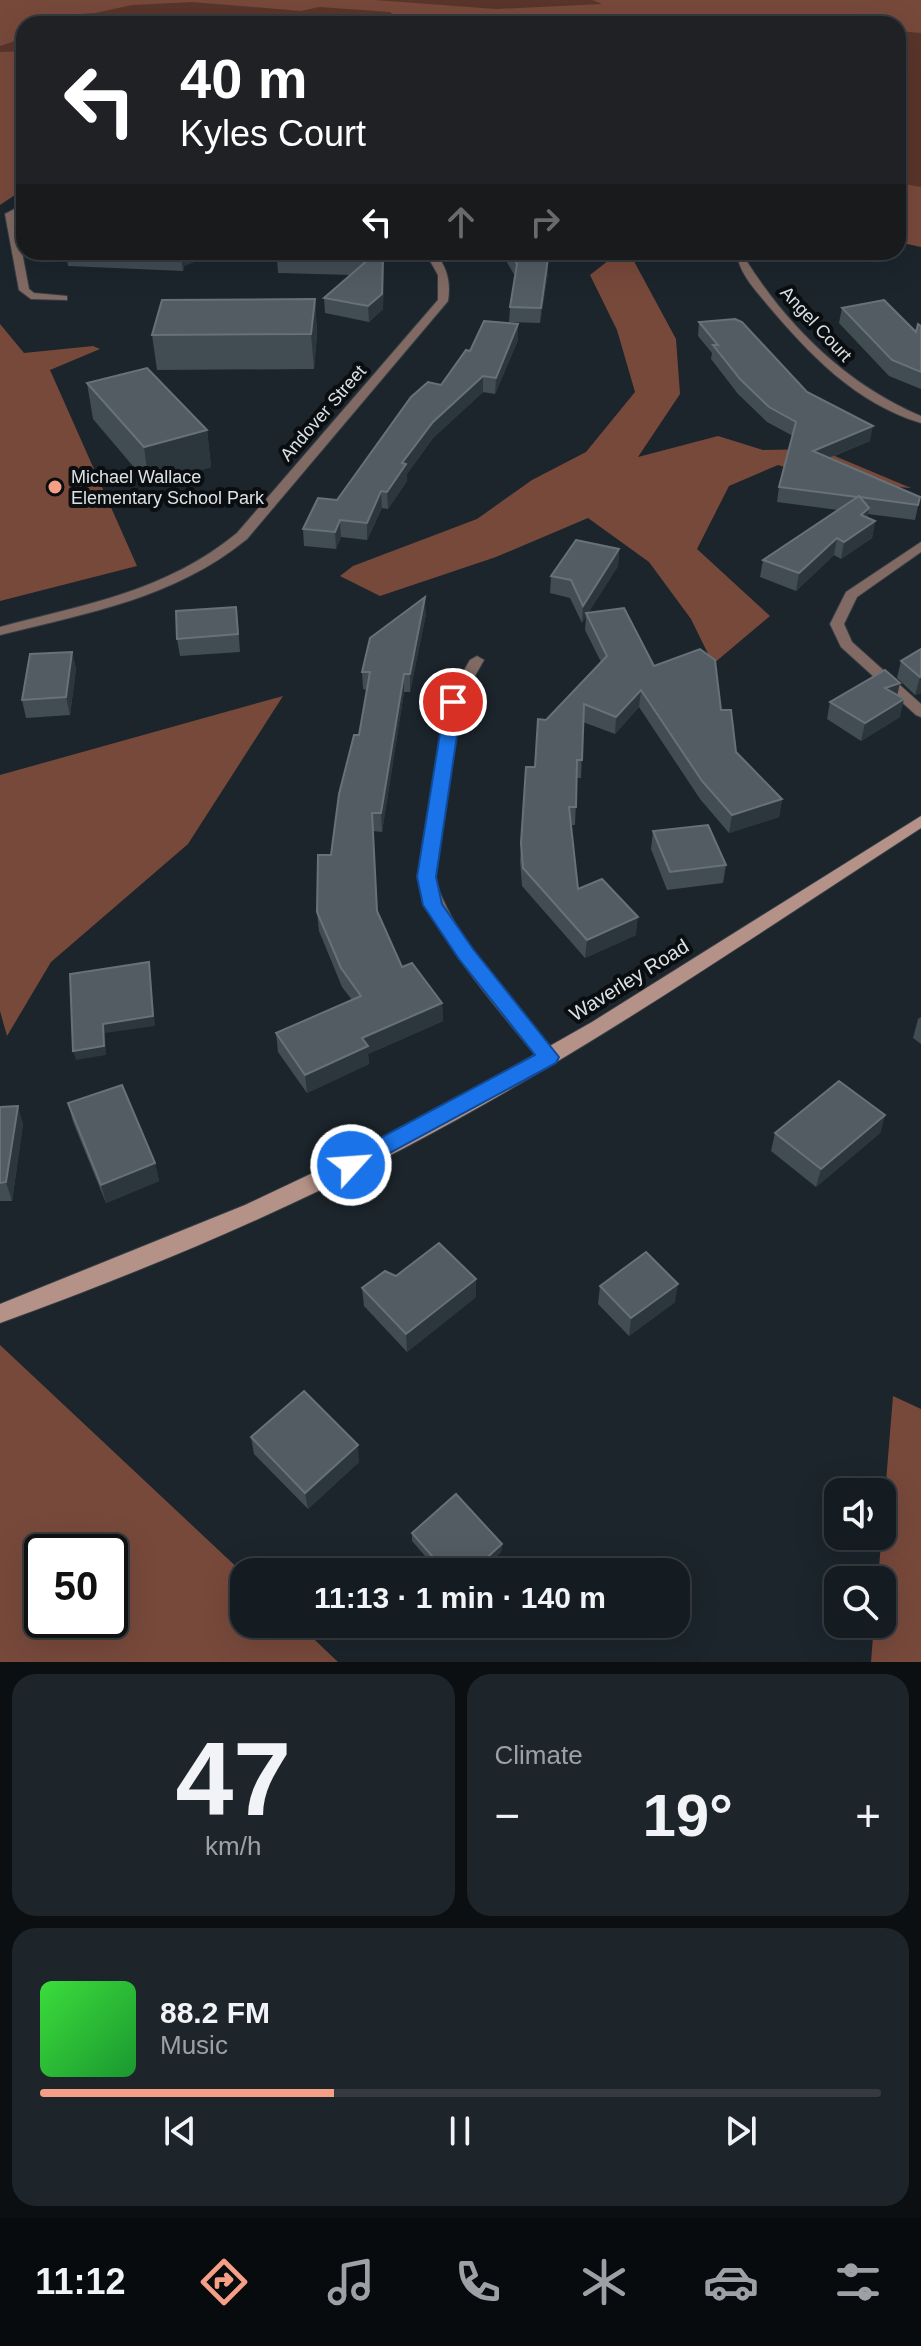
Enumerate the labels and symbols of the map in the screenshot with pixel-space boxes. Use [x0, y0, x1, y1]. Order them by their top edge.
street label: Angel Court [776, 282, 856, 366]
street label: Andover Street [276, 361, 370, 465]
place label: Michael Wallace Elementary School Park [71, 467, 265, 508]
marker: Michael Wallace Elementary School Park [46, 478, 64, 496]
pin [419, 668, 487, 736]
street label: Waverley Road [566, 935, 692, 1025]
position arrow [309, 1123, 393, 1207]
speed limit sign: 50 [24, 1534, 128, 1638]

